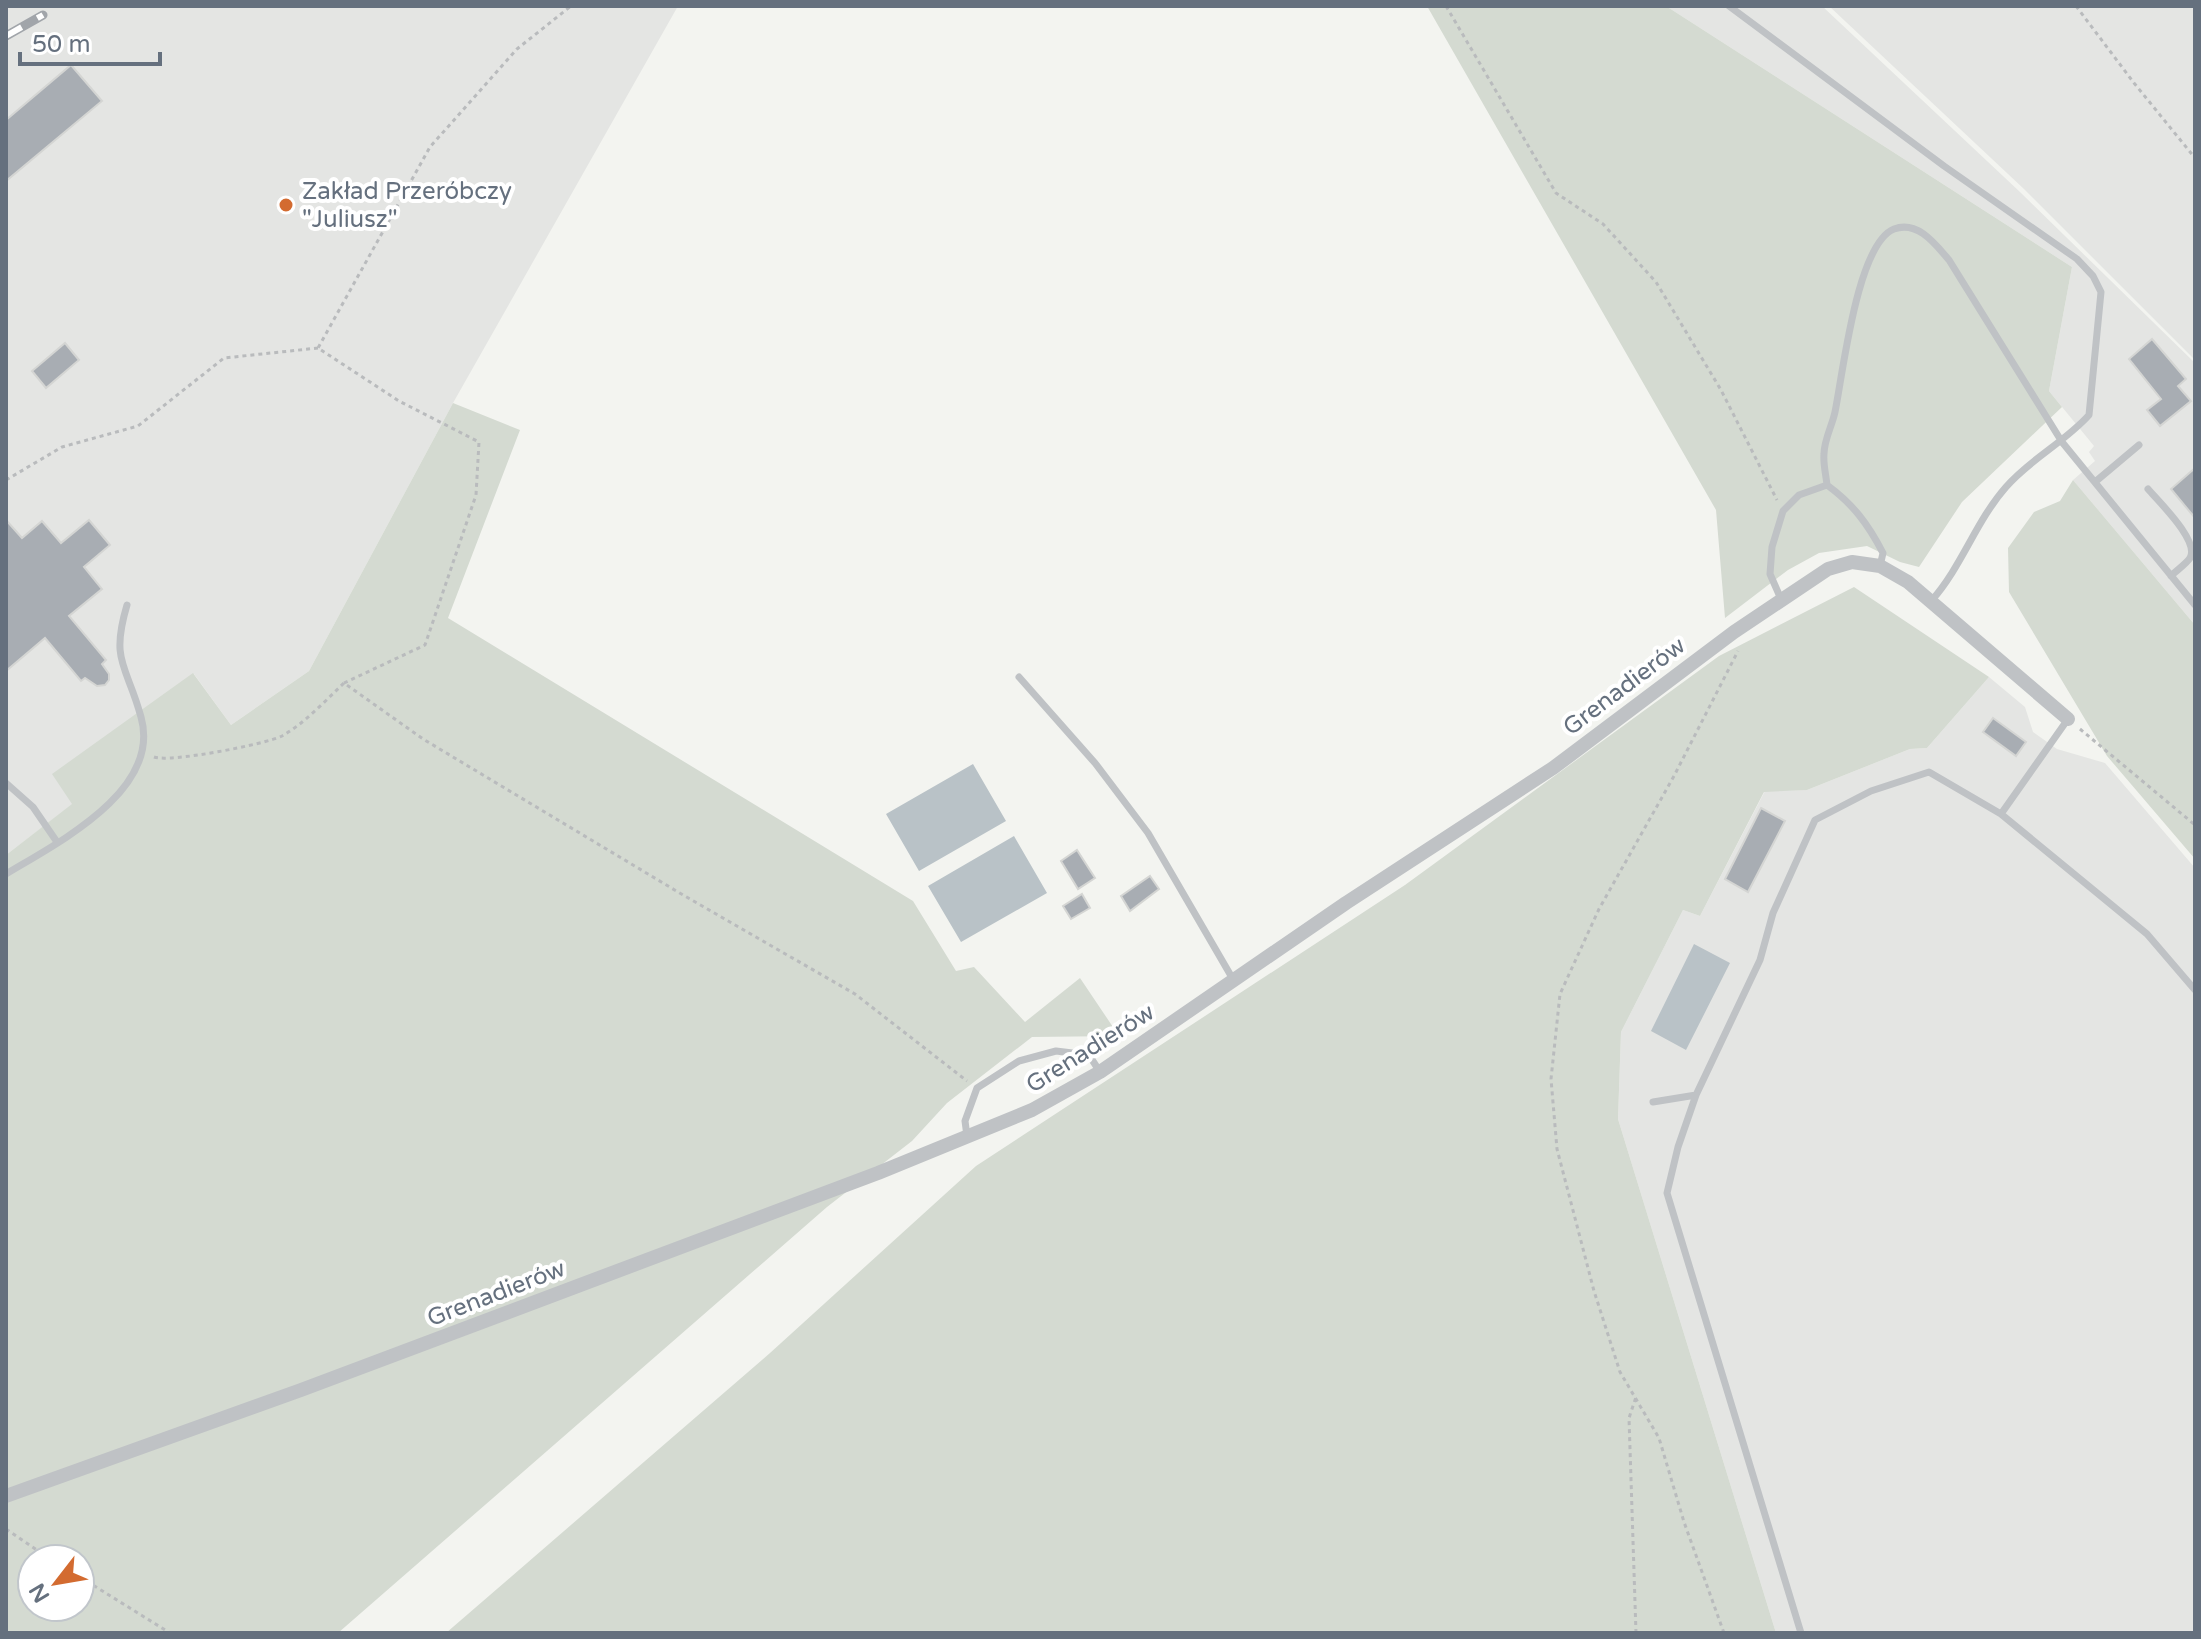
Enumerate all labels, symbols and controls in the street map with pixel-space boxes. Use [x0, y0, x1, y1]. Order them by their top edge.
scale bar [20, 16, 160, 66]
text: 50 m [32, 30, 90, 59]
place label: Zakład Przeróbczy "Juliusz" [302, 177, 512, 234]
marker: Zakład Przeróbczy "Juliusz" [277, 196, 295, 214]
street label: Grenadierów [1557, 631, 1691, 742]
street label: Grenadierów [1021, 998, 1160, 1099]
street label: Grenadierów [423, 1254, 569, 1333]
north arrow [16, 1543, 96, 1623]
text: N [24, 1579, 55, 1607]

